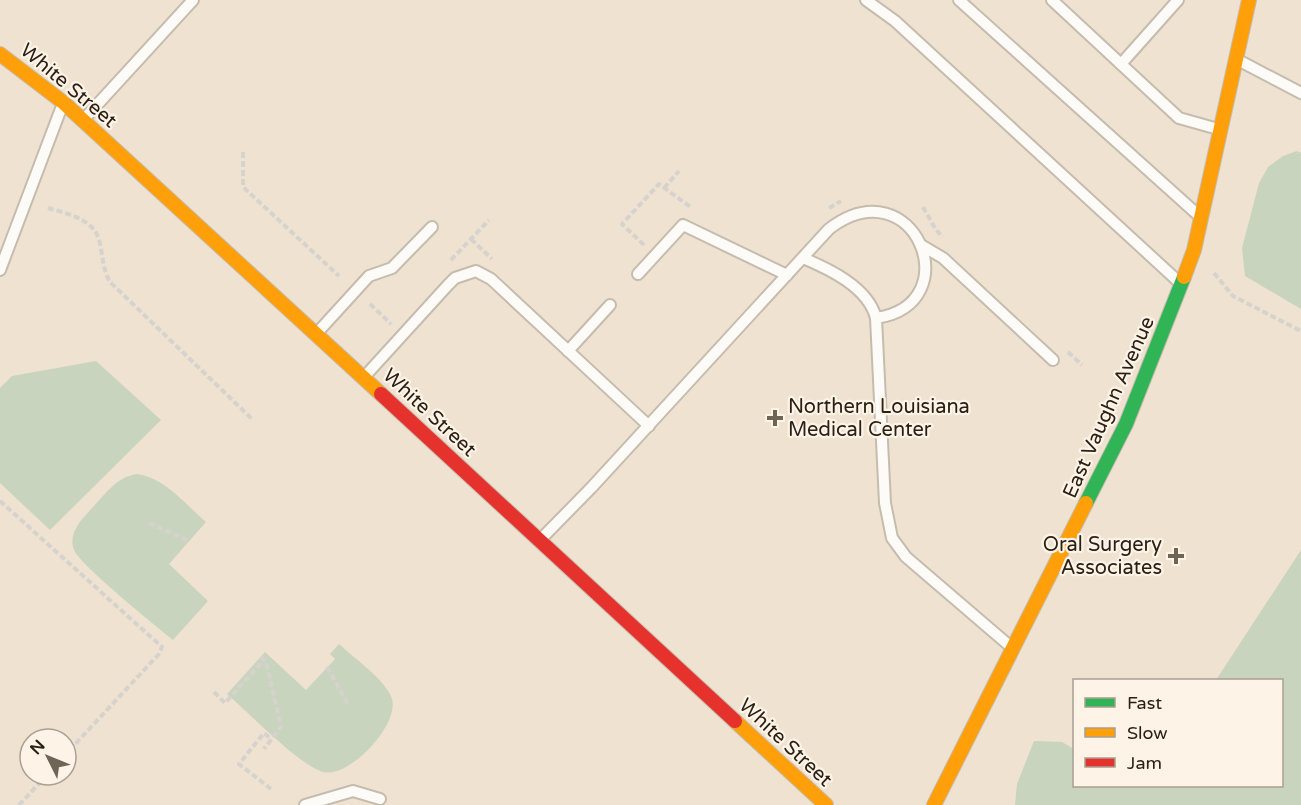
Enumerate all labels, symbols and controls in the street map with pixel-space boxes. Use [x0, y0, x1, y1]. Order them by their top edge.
street label: White Street [15, 38, 122, 133]
street label: East Vaughn Avenue [1058, 313, 1160, 502]
street label: White Street [378, 364, 481, 462]
place label: Northern Louisiana Medical Center [788, 395, 970, 442]
marker: Northern Louisiana Medical Center [766, 409, 784, 427]
place label: Oral Surgery Associates [1043, 533, 1162, 580]
marker: Oral Surgery Associates [1167, 547, 1185, 565]
legend [1073, 679, 1283, 787]
text: Fast [1127, 692, 1162, 714]
street label: White Street [734, 694, 837, 792]
text: Slow [1127, 722, 1168, 744]
north arrow [18, 727, 78, 787]
text: N [26, 736, 49, 759]
text: Jam [1127, 752, 1162, 774]

